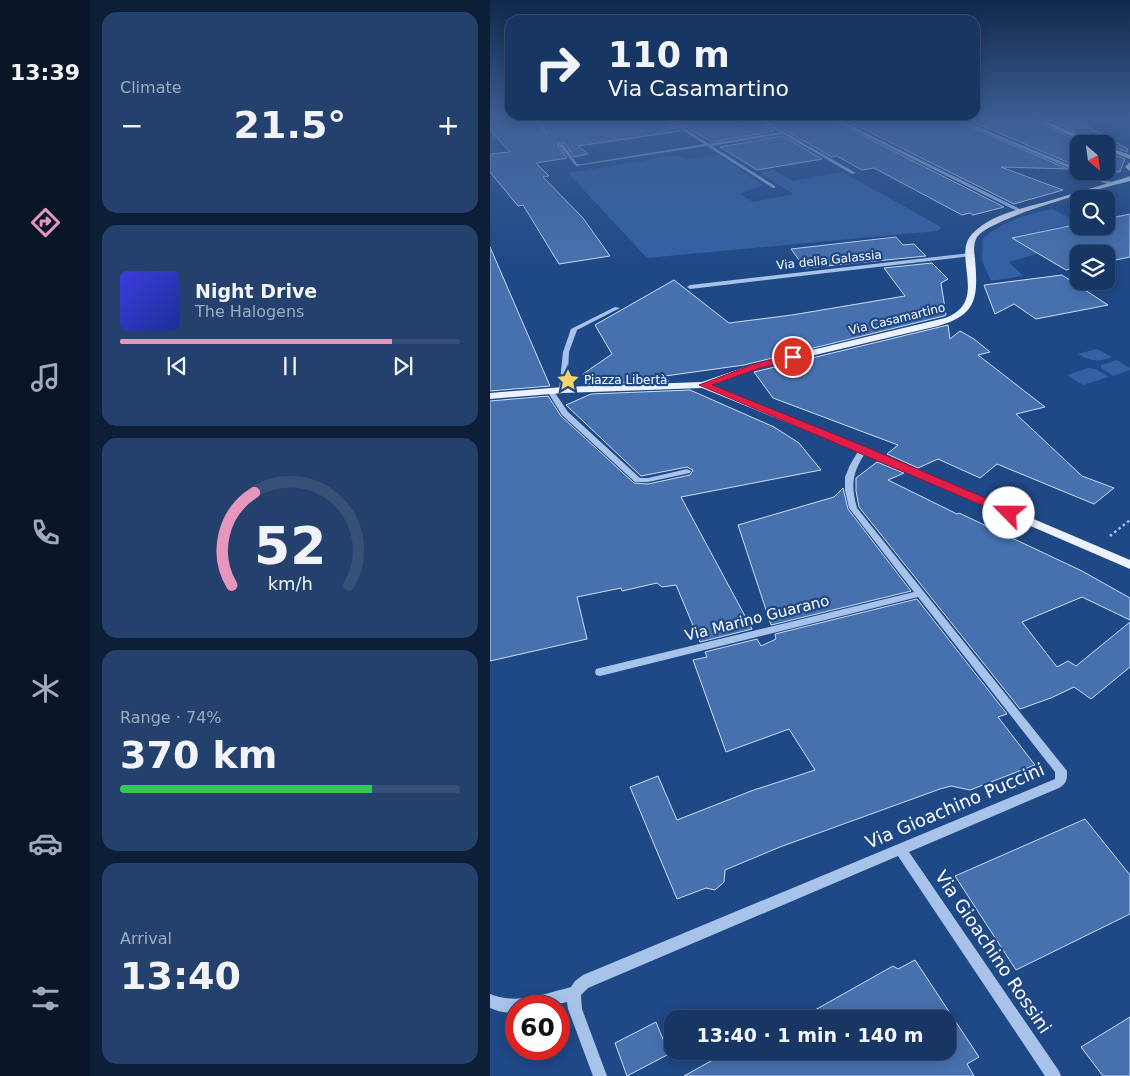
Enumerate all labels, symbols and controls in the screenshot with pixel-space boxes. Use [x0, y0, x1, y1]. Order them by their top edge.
icon: right [525, 35, 590, 100]
text: 110 m [608, 35, 730, 75]
text: 13:39 [10, 60, 80, 85]
text: Via Casamartino [608, 76, 789, 101]
text: Climate [120, 78, 182, 97]
text: 21.5° [234, 103, 346, 147]
text: − [120, 109, 143, 142]
text: + [437, 109, 460, 142]
north arrow [1070, 135, 1115, 180]
map controls [1070, 135, 1115, 290]
button: search [1070, 190, 1115, 235]
icon: directions [28, 205, 63, 240]
button: layers [1070, 245, 1115, 290]
street label: Via della Galassia [776, 248, 882, 272]
text: Night Drive [195, 280, 317, 302]
street label: Via Casamartino [847, 300, 947, 338]
text: The Halogens [195, 302, 304, 321]
pin [772, 336, 814, 378]
icon: arrive [779, 343, 807, 371]
icon: previous [163, 352, 191, 380]
icon: pause [276, 352, 304, 380]
icon: next [389, 352, 417, 380]
icon: music [28, 360, 63, 395]
place icon: Piazza Libertà [555, 367, 581, 393]
place label: Piazza Libertà [584, 373, 667, 387]
position arrow [982, 486, 1034, 538]
icon: phone [28, 515, 63, 550]
text: 52 [254, 516, 326, 576]
text: km/h [267, 573, 313, 594]
street label: Via Marino Guarano [683, 591, 831, 645]
icon: climate [28, 671, 63, 706]
text: Range · 74% [120, 708, 222, 727]
text: 370 km [120, 733, 277, 777]
street label: Via Gioachino Puccini [862, 758, 1047, 853]
icon: car [28, 826, 63, 861]
street label: Via Gioachino Rossini [931, 866, 1056, 1037]
text: Arrival [120, 929, 172, 948]
text: 13:40 [120, 954, 241, 998]
icon: filters [28, 981, 63, 1016]
speed limit sign: 60 [505, 995, 570, 1060]
text: 13:40 · 1 min · 140 m [696, 1024, 924, 1046]

